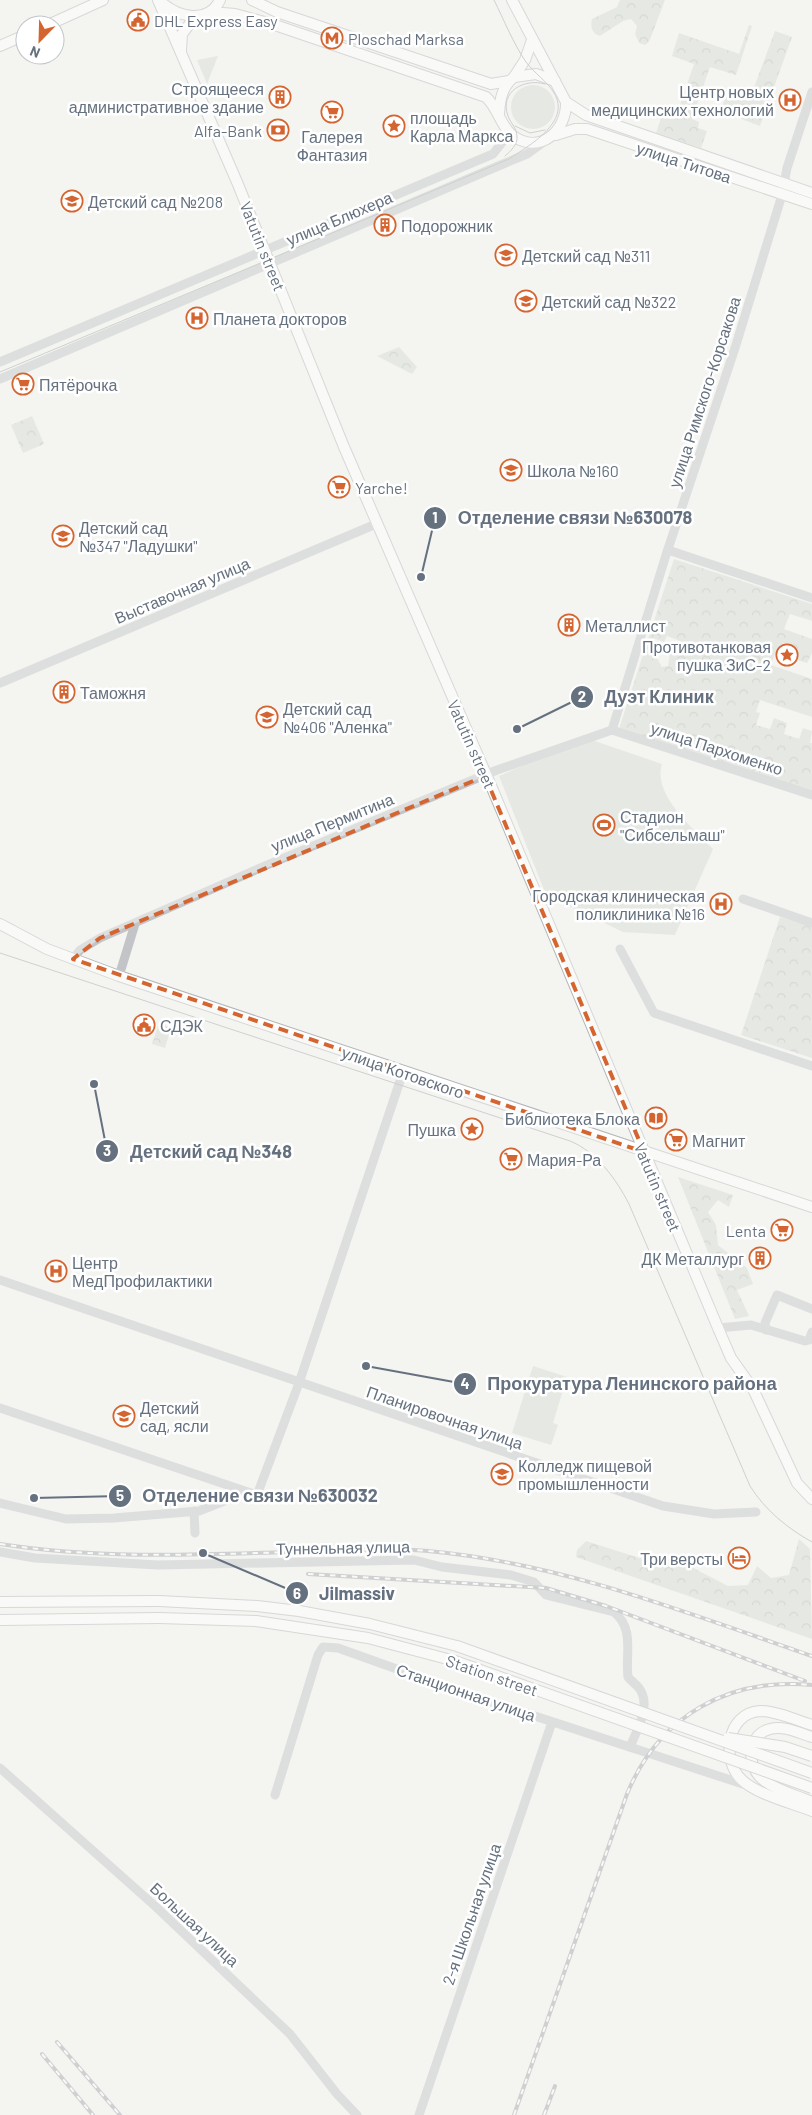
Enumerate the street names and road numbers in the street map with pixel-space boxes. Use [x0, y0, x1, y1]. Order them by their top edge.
street label: улица Титова [634, 138, 734, 186]
street label: улица Блюхера [283, 187, 395, 249]
street label: Vatutin street [236, 198, 290, 294]
street label: улица Римского-Корсакова [664, 294, 744, 490]
street label: Выставочная улица [112, 553, 253, 627]
street label: Vatutin street [444, 697, 500, 791]
street label: улица Пархоменко [649, 718, 786, 778]
street label: улица Пермитина [268, 789, 396, 855]
street label: улица Котовского [339, 1042, 467, 1102]
street label: Vatutin street [631, 1140, 685, 1234]
street label: Планировочная улица [364, 1381, 526, 1453]
street label: Туннельная улица [276, 1536, 410, 1558]
street label: Station street [444, 1650, 540, 1700]
street label: Станционная улица [394, 1659, 538, 1725]
street label: 2-я Школьная улица [438, 1841, 504, 1987]
street label: Большая улица [147, 1878, 243, 1970]

